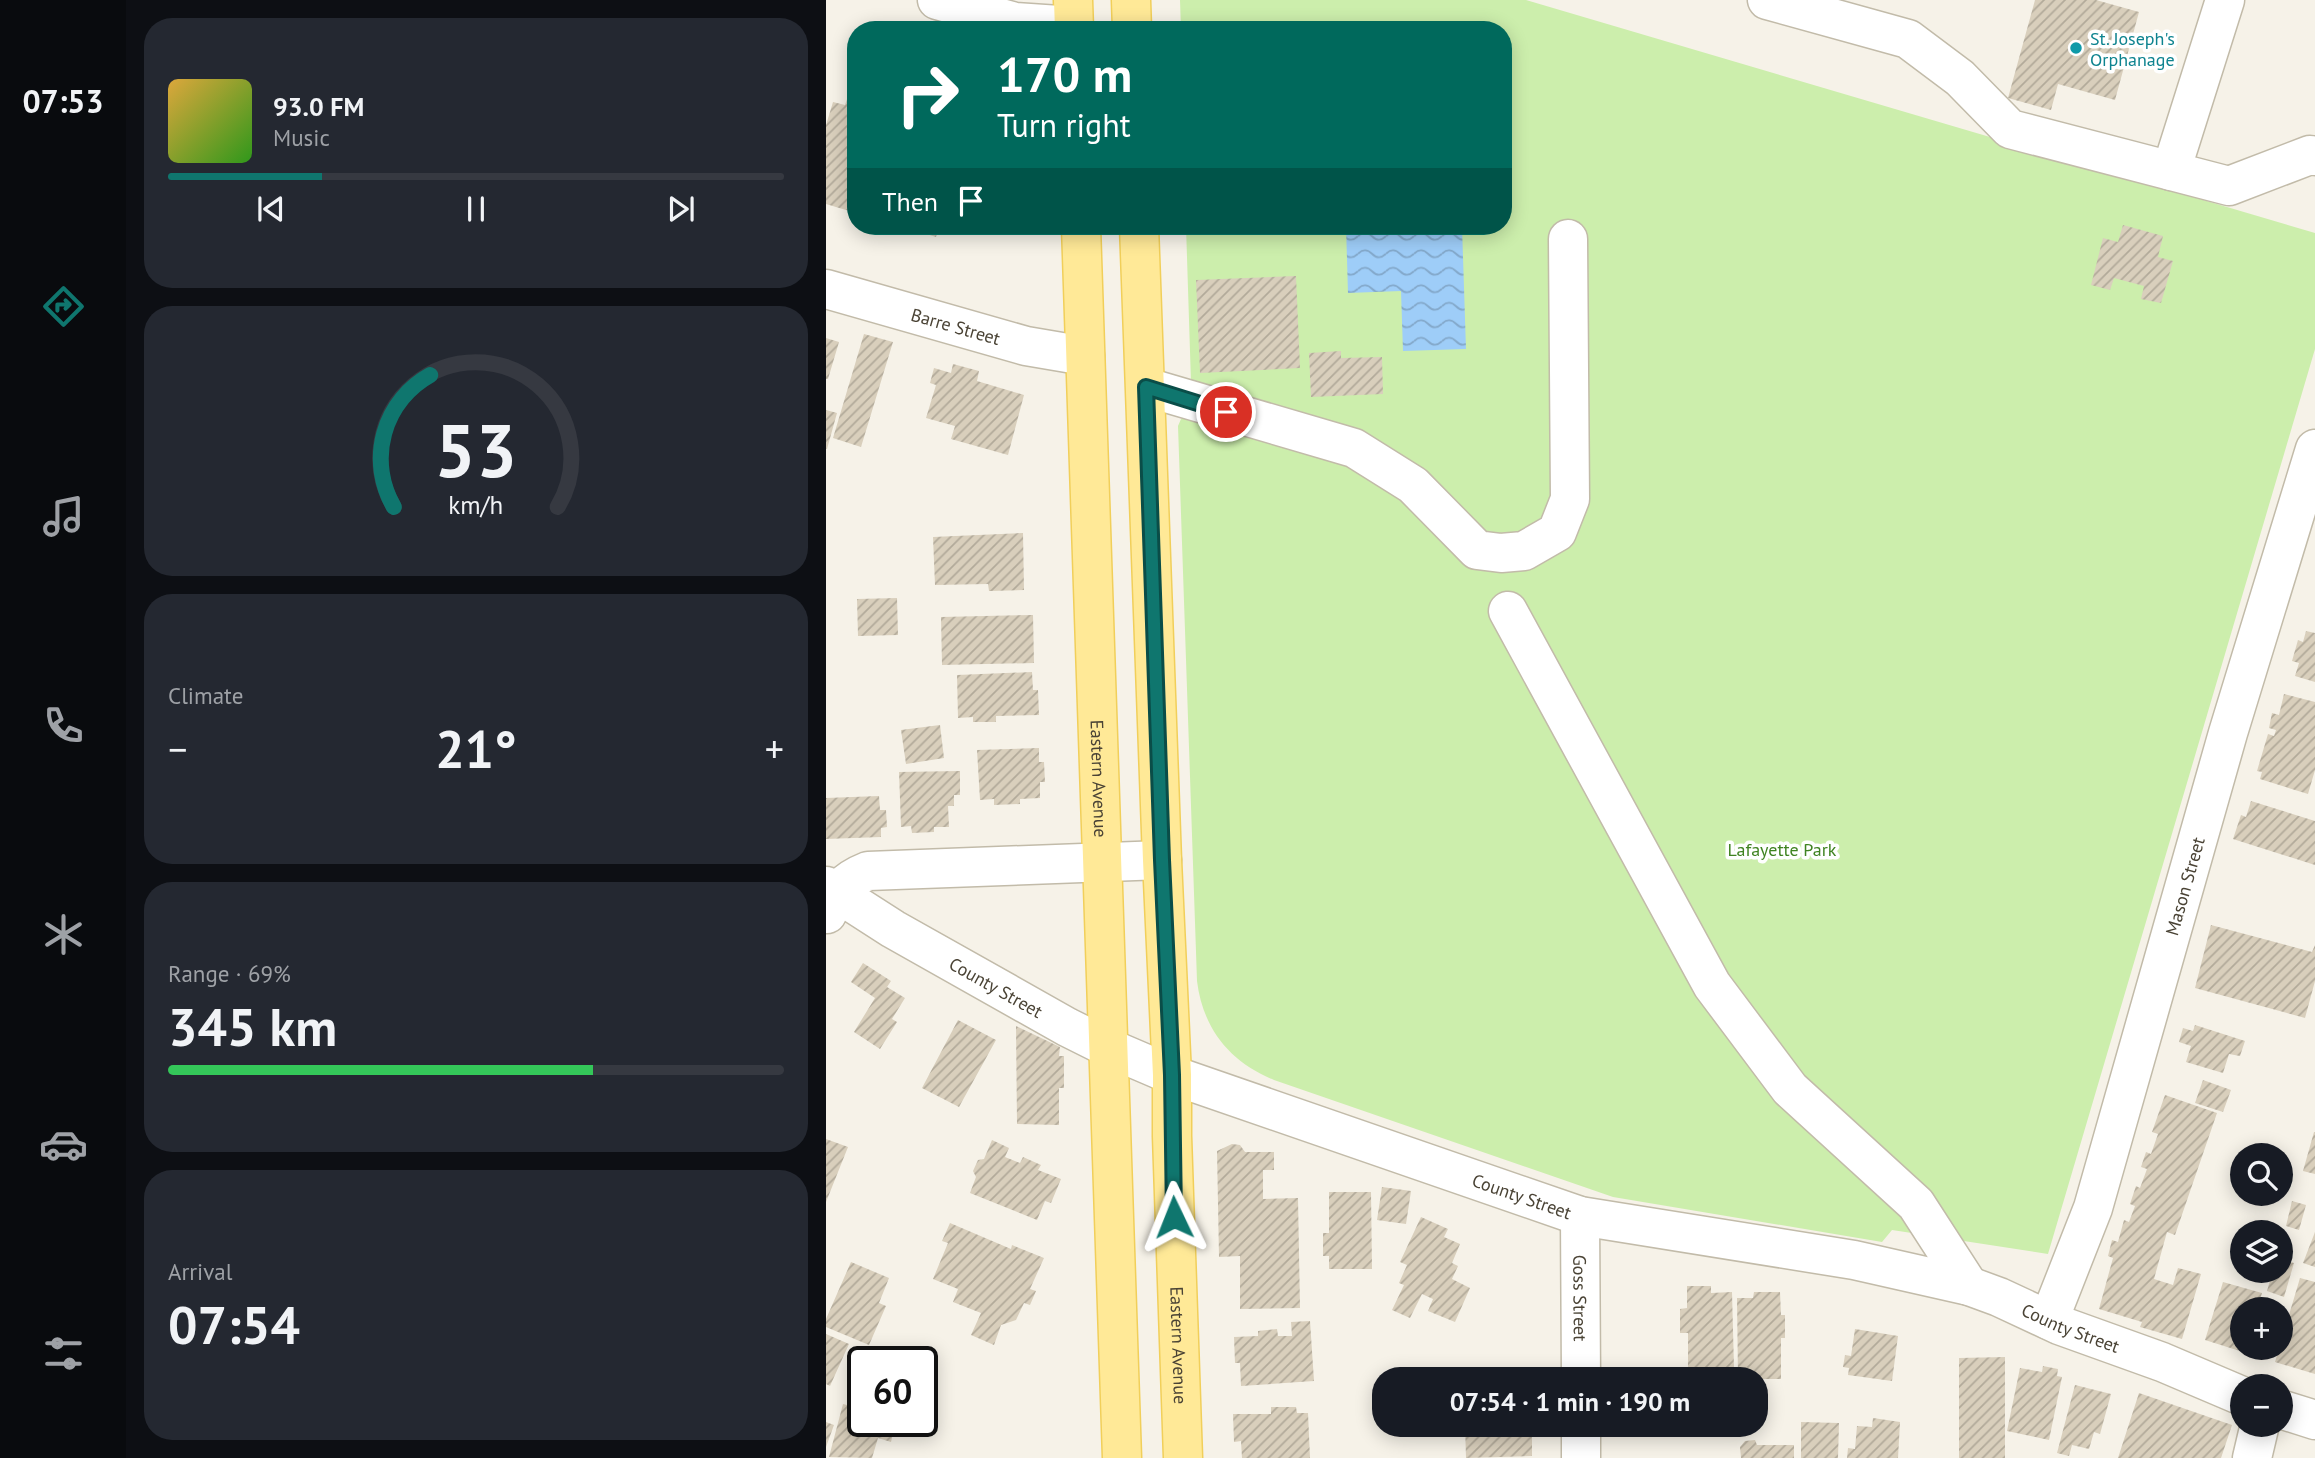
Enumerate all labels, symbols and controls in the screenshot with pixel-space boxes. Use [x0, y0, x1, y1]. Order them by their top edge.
place label: St. Joseph's Orphanage [2090, 27, 2175, 71]
marker: St. Joseph's Orphanage [2068, 40, 2084, 56]
text: 170 m [997, 42, 1132, 106]
icon: right [882, 49, 973, 140]
text: 07:53 [22, 80, 104, 122]
text: 93.0 FM [273, 90, 364, 123]
text: Turn right [997, 104, 1131, 146]
text: Music [273, 123, 330, 152]
icon: arrive [952, 182, 990, 220]
text: Then [882, 185, 938, 218]
icon: previous [252, 190, 290, 228]
icon: pause [457, 190, 495, 228]
icon: next [662, 190, 700, 228]
icon: directions [39, 282, 88, 331]
street label: Barre Street [909, 302, 1003, 350]
pin [1196, 382, 1256, 442]
icon: arrive [1207, 393, 1245, 431]
text: 53 [435, 403, 517, 497]
text: km/h [449, 489, 503, 521]
icon: music [39, 492, 88, 541]
text: Climate [168, 681, 243, 710]
icon: phone [39, 701, 88, 750]
text: 21° [435, 715, 517, 782]
street label: Eastern Avenue [1086, 719, 1113, 838]
text: − [168, 724, 187, 773]
text: + [765, 724, 784, 773]
street label: Mason Street [2160, 834, 2209, 938]
park label: Lafayette Park [1728, 838, 1837, 861]
icon: climate [39, 910, 88, 959]
street label: County Street [945, 952, 1047, 1023]
text: Range · 69% [168, 959, 291, 988]
text: 345 km [168, 993, 337, 1060]
icon: car [39, 1120, 88, 1169]
map controls [2230, 1143, 2293, 1437]
button: search [2230, 1143, 2293, 1206]
street label: County Street [1469, 1168, 1575, 1224]
position arrow [1137, 1180, 1211, 1254]
button: layers [2230, 1220, 2293, 1283]
street label: Goss Street [1569, 1255, 1592, 1341]
text: Arrival [168, 1257, 232, 1286]
street label: Eastern Avenue [1166, 1286, 1193, 1404]
text: 07:54 [168, 1291, 300, 1358]
button: + [2230, 1297, 2293, 1360]
street label: County Street [2018, 1298, 2123, 1357]
icon: filters [39, 1329, 88, 1378]
speed limit sign: 60 [847, 1346, 938, 1437]
button: − [2230, 1374, 2293, 1437]
text: 07:54 · 1 min · 190 m [1450, 1385, 1690, 1418]

